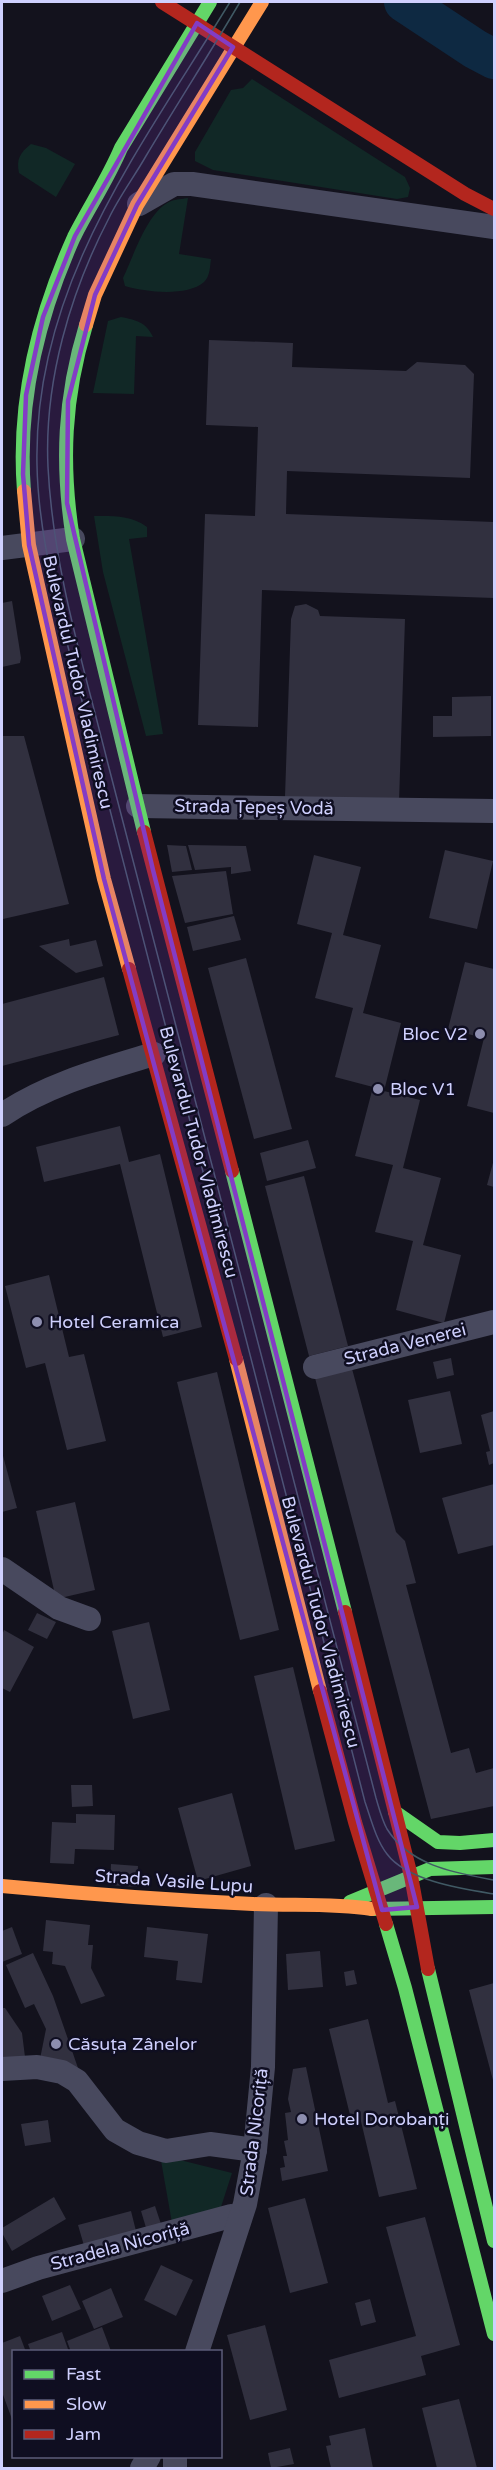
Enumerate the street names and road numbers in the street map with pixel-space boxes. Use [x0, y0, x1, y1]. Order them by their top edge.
street label: Bulevardul Tudor Vladimirescu [38, 553, 118, 811]
street label: Strada Țepeș Vodă [174, 795, 334, 819]
street label: Bulevardul Tudor Vladimirescu [155, 1024, 243, 1280]
street label: Strada Venerei [342, 1318, 468, 1370]
street label: Bulevardul Tudor Vladimirescu [277, 1494, 365, 1750]
street label: Strada Vasile Lupu [94, 1864, 254, 1898]
street label: Strada Nicoriță [235, 2067, 273, 2197]
street label: Stradela Nicoriță [48, 2217, 192, 2275]

